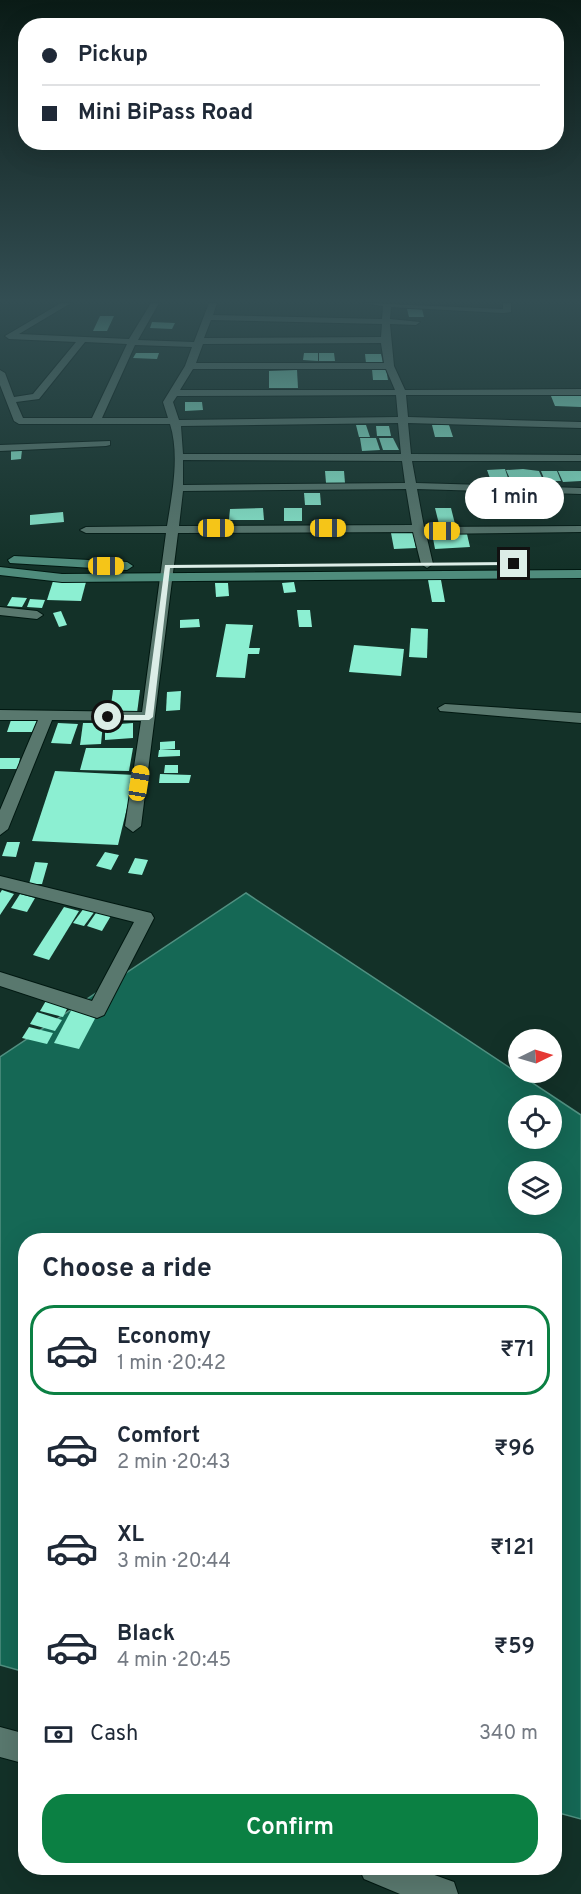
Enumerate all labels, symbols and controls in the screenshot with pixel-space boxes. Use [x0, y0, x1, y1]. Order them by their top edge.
text: Pickup [78, 42, 148, 69]
text: Mini BiPass Road [78, 100, 253, 127]
callout: 1 min [464, 477, 564, 519]
text: 1 min [491, 485, 538, 511]
car [198, 519, 234, 537]
car [310, 519, 346, 537]
car [424, 522, 460, 540]
route end [500, 550, 527, 577]
car [88, 557, 124, 575]
route start [94, 703, 121, 730]
car [127, 764, 151, 802]
north arrow [508, 1029, 562, 1083]
map controls [508, 1029, 562, 1215]
button: locate [508, 1095, 562, 1149]
button: layers [508, 1161, 562, 1215]
text: Choose a ride [42, 1252, 212, 1286]
icon: car [45, 1323, 99, 1377]
text: Economy [117, 1324, 211, 1351]
text: ₹71 [500, 1337, 535, 1364]
text: 1 min · 20:42 [117, 1351, 226, 1377]
icon: car [45, 1422, 99, 1476]
text: Comfort [117, 1423, 200, 1450]
text: ₹96 [494, 1436, 535, 1463]
text: 2 min · 20:43 [117, 1450, 231, 1476]
icon: car [45, 1521, 99, 1575]
text: XL [117, 1522, 144, 1549]
text: ₹121 [490, 1535, 535, 1562]
text: 3 min · 20:44 [117, 1549, 231, 1575]
icon: car [45, 1620, 99, 1674]
text: Black [117, 1621, 175, 1648]
text: ₹59 [494, 1634, 535, 1661]
text: 4 min · 20:45 [117, 1648, 231, 1674]
icon: cash [42, 1718, 75, 1751]
text: Cash [90, 1721, 139, 1748]
text: 340 m [479, 1721, 538, 1747]
button: Confirm [42, 1794, 538, 1863]

